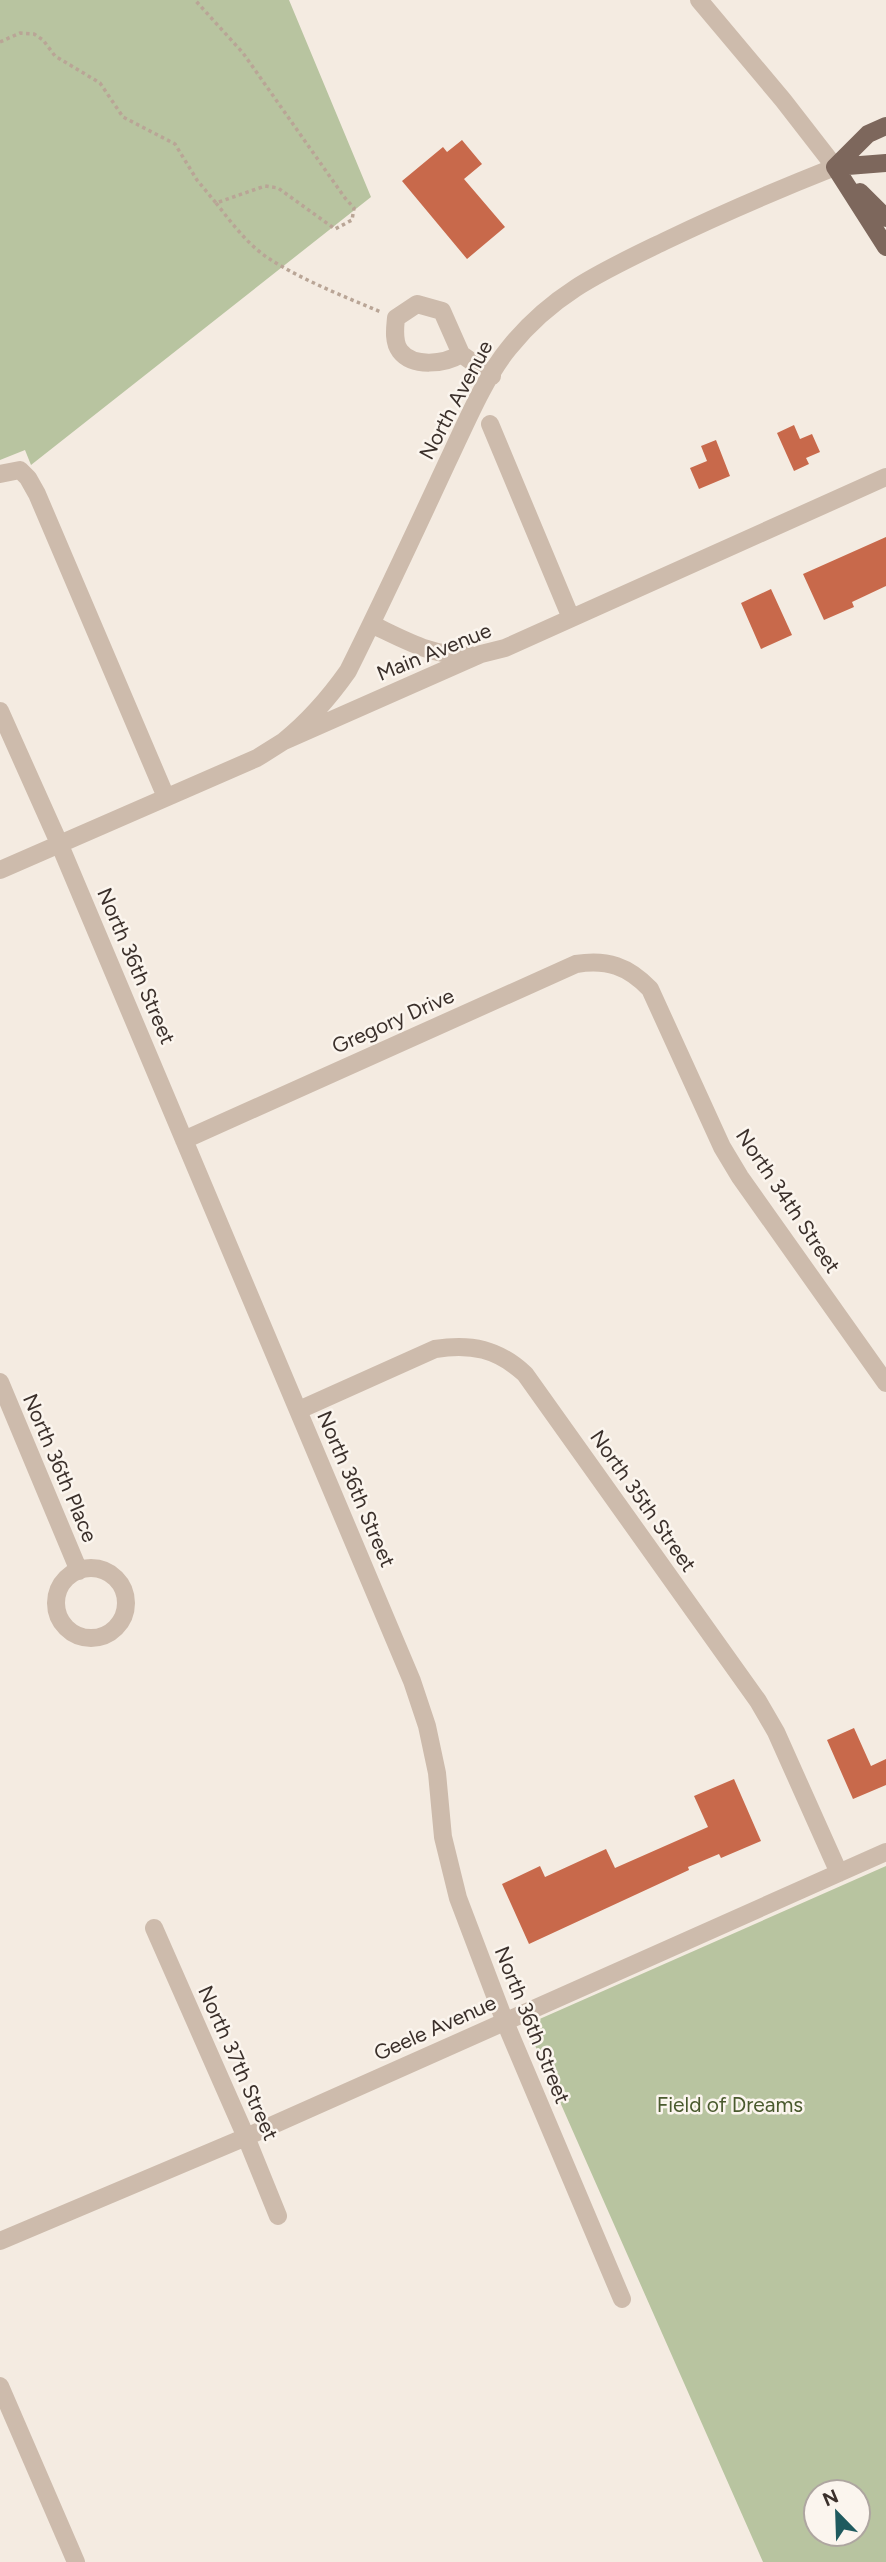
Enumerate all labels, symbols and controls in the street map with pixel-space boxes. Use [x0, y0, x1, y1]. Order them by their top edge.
street label: North Avenue [414, 336, 497, 464]
street label: Main Avenue [373, 617, 495, 686]
street label: North 36th Street [92, 884, 181, 1048]
street label: Gregory Drive [328, 982, 458, 1059]
street label: North 34th Street [731, 1124, 846, 1278]
street label: North 36th Place [18, 1390, 103, 1546]
street label: North 36th Street [312, 1407, 401, 1571]
street label: North 35th Street [585, 1425, 702, 1577]
street label: North 36th Street [490, 1943, 575, 2107]
street label: North 37th Street [193, 1982, 284, 2144]
street label: Geele Avenue [370, 1989, 500, 2066]
park label: Field of Dreams [657, 2092, 803, 2117]
north arrow [802, 2478, 872, 2548]
text: N [819, 2484, 842, 2511]

